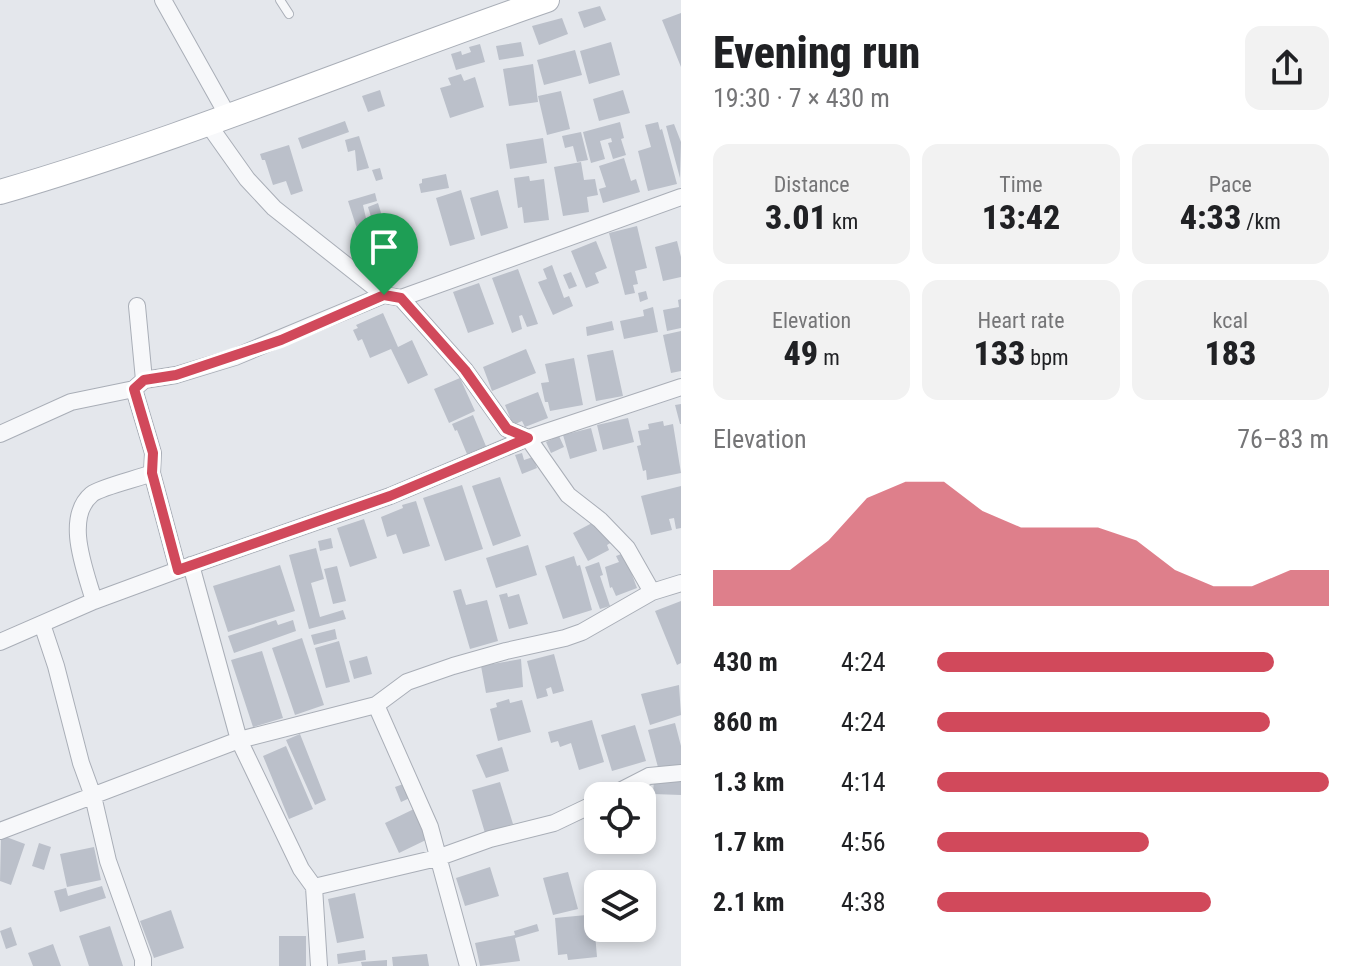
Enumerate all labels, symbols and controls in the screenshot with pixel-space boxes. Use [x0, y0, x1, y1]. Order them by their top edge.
button: share [1245, 26, 1329, 110]
text: Evening run [713, 27, 920, 79]
text: 19:30 · 7 × 430 m [713, 83, 890, 113]
text: Distance [774, 172, 850, 197]
text: Time [999, 172, 1043, 197]
text: Pace [1209, 172, 1252, 197]
text: 3.01 [765, 197, 827, 237]
text: 13:42 [982, 197, 1060, 237]
text: 4:33 [1180, 197, 1241, 237]
text: km [827, 209, 858, 234]
text: /km [1241, 209, 1281, 234]
pin [350, 213, 418, 295]
icon: arrive [362, 225, 406, 269]
text: Elevation [772, 308, 851, 333]
text: Heart rate [978, 308, 1064, 333]
text: kcal [1213, 308, 1248, 333]
text: 49 [784, 333, 818, 373]
text: 133 [973, 333, 1025, 373]
text: 183 [1204, 333, 1256, 373]
text: m [818, 345, 840, 370]
text: bpm [1025, 345, 1069, 370]
text: Elevation [713, 424, 807, 454]
text: 76–83 m [1237, 424, 1329, 454]
text: 430 m [713, 647, 778, 677]
text: 4:24 [841, 647, 886, 677]
text: 860 m [713, 707, 778, 737]
text: 4:24 [841, 707, 886, 737]
text: 1.3 km [713, 767, 785, 797]
text: 4:14 [841, 767, 886, 797]
map controls [584, 782, 656, 942]
button: locate [584, 782, 656, 854]
text: 1.7 km [713, 827, 785, 857]
text: 4:56 [841, 827, 886, 857]
button: layers [584, 870, 656, 942]
text: 2.1 km [713, 887, 785, 917]
text: 4:38 [841, 887, 886, 917]

